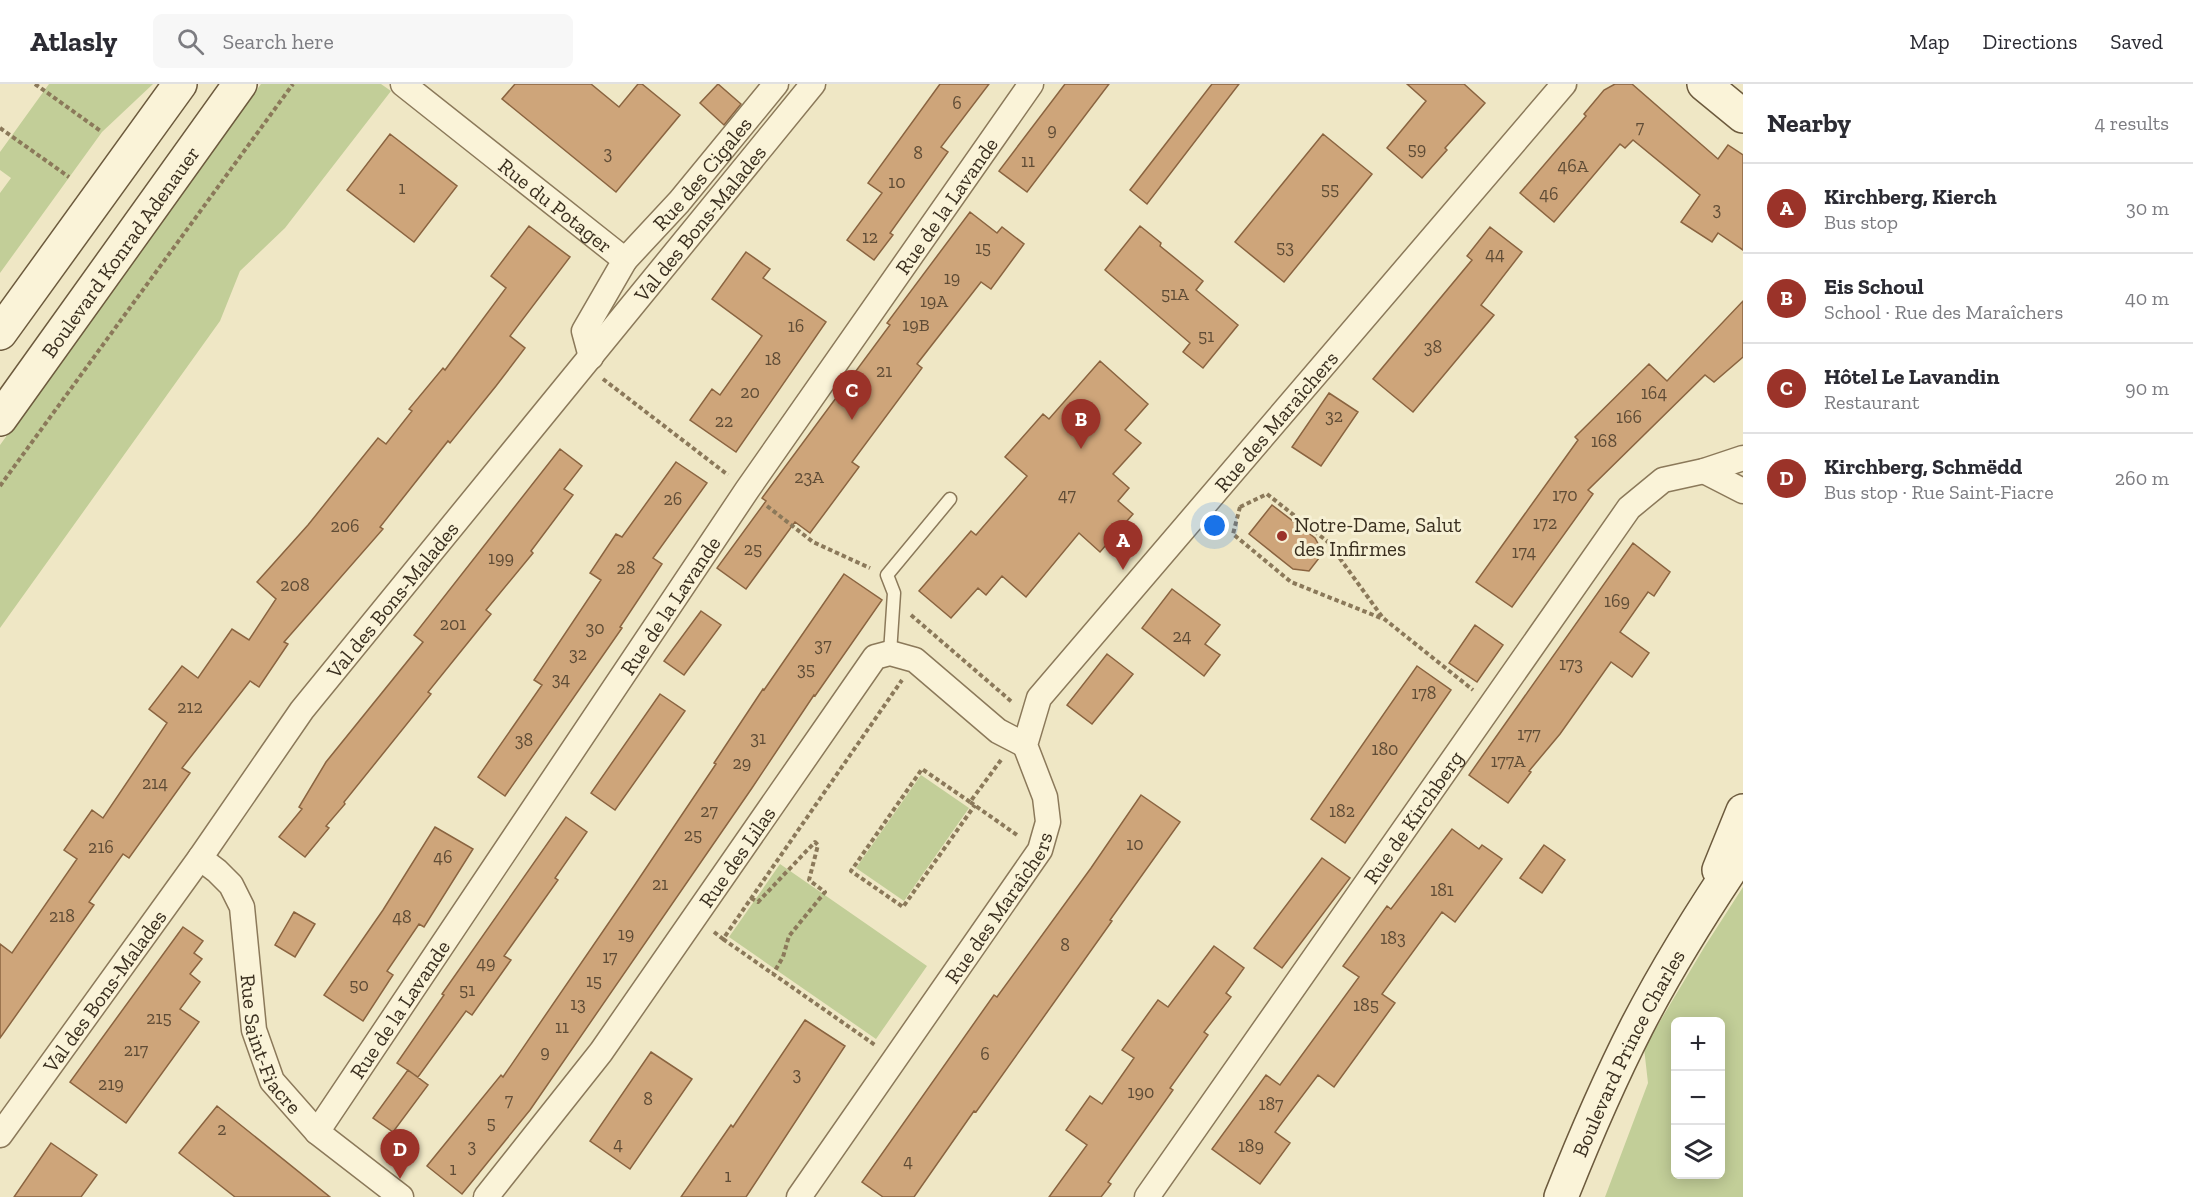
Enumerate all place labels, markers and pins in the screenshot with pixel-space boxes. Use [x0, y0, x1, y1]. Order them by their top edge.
pin: C [832, 370, 872, 420]
pin: B [1062, 400, 1100, 449]
place label: Notre-Dame, Salut des Infirmes [1294, 512, 1462, 561]
pin: A [1104, 520, 1142, 570]
marker: Notre-Dame, Salut des Infirmes [1275, 529, 1289, 543]
pin: D [380, 1130, 420, 1179]

